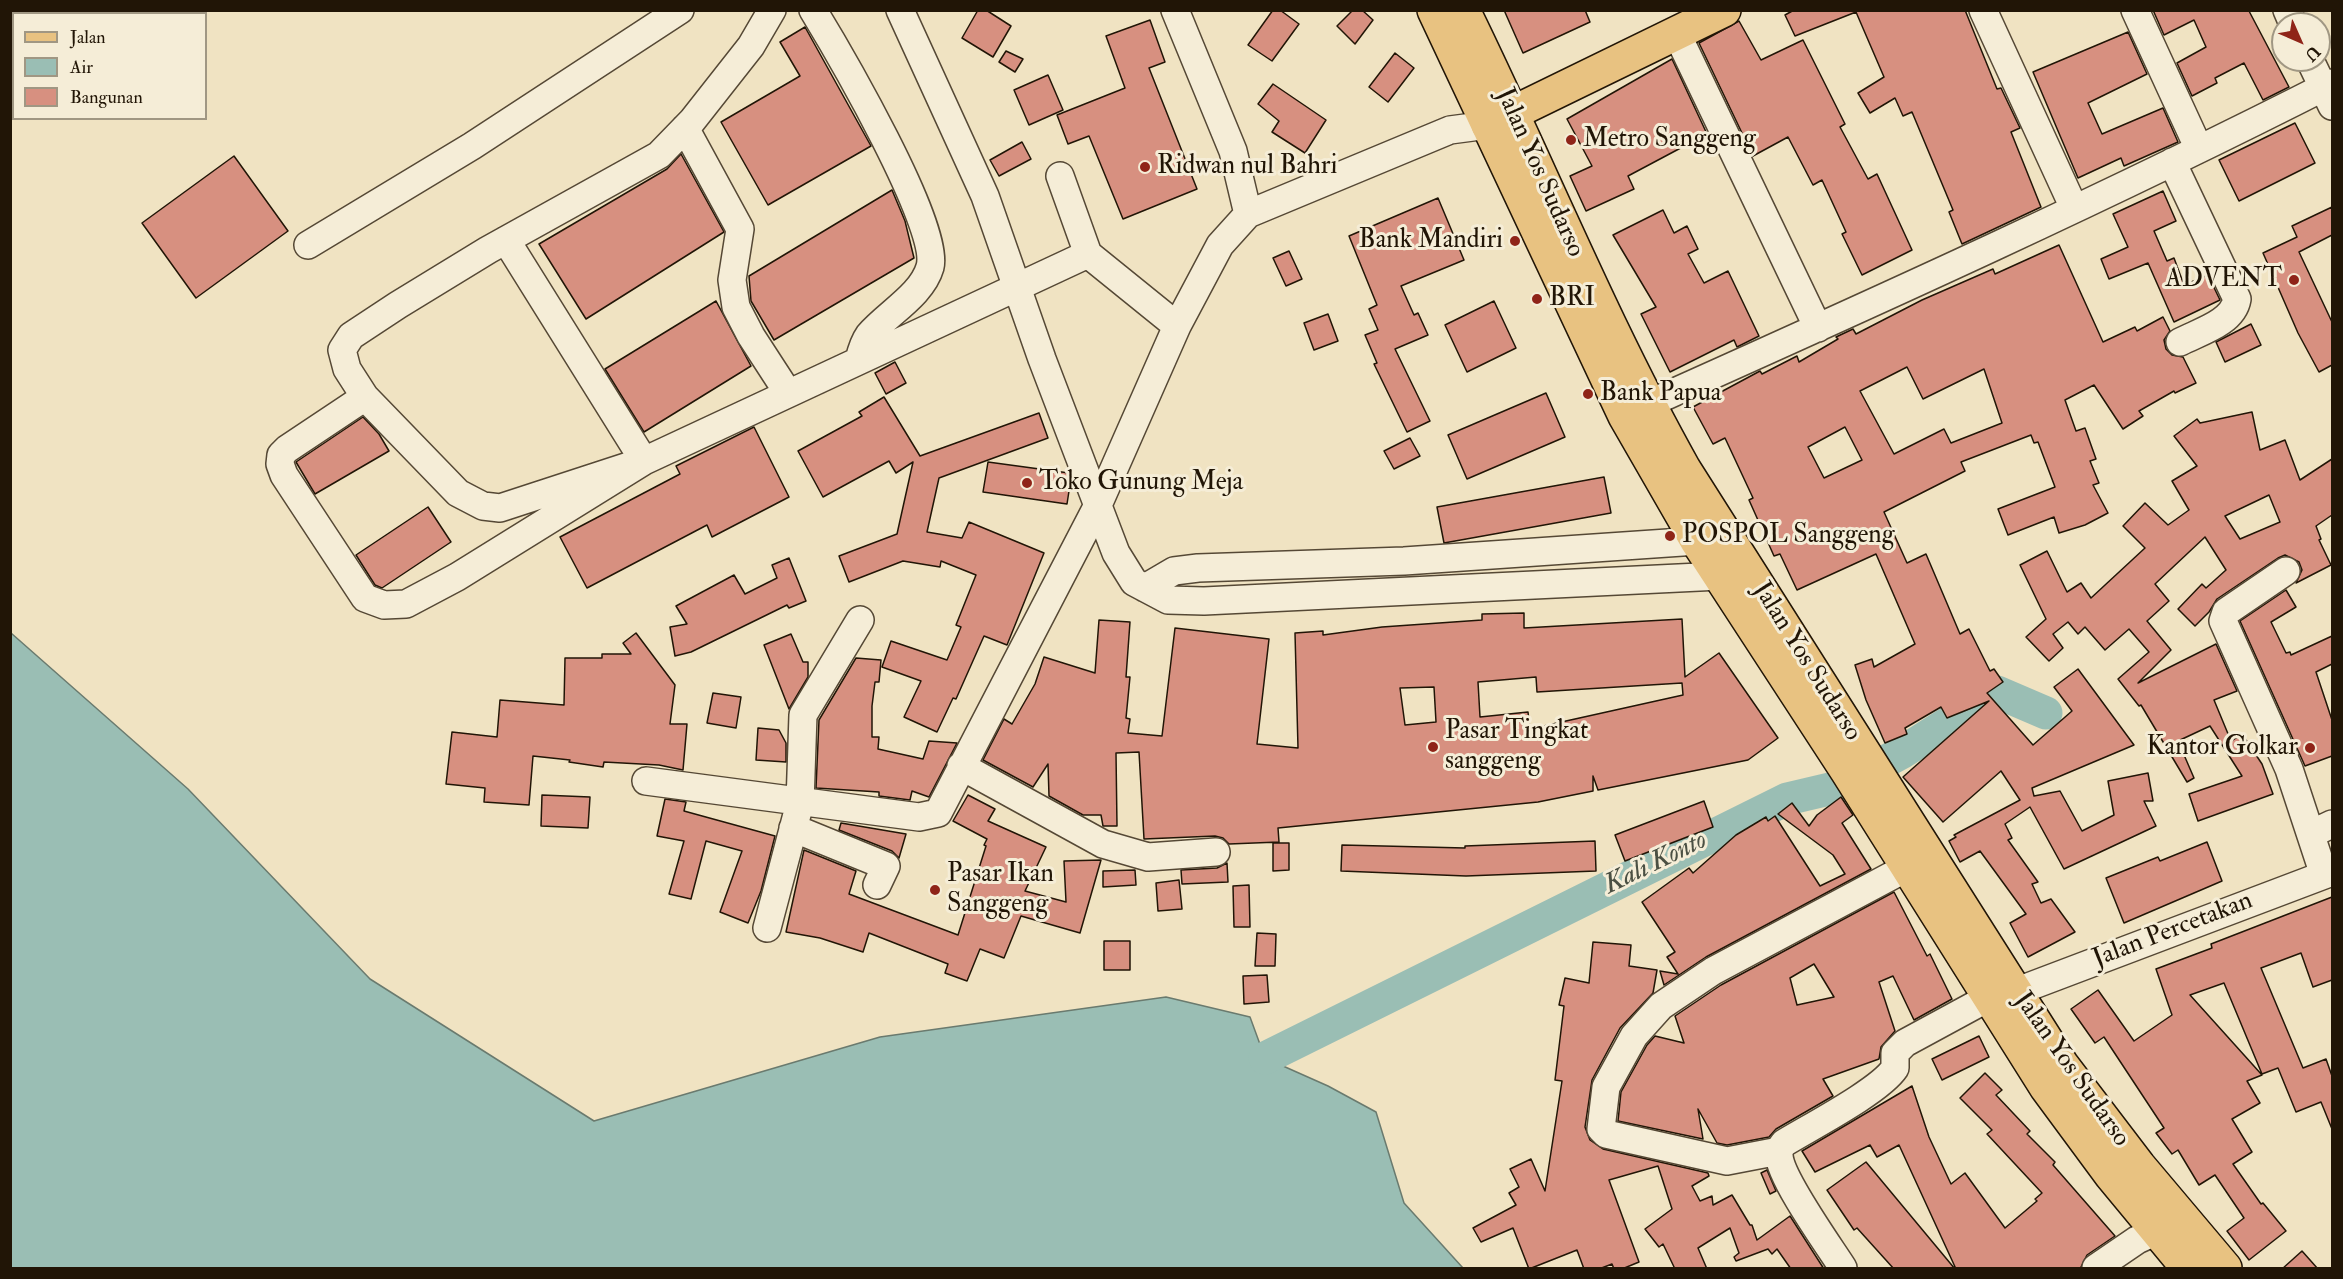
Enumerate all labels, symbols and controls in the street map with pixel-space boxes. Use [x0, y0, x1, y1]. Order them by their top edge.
legend [12, 12, 207, 120]
north arrow [2271, 12, 2331, 72]
text: Jalan [70, 26, 106, 49]
text: U [2301, 42, 2324, 65]
text: Air [70, 56, 93, 79]
street label: Jalan Yos Sudarso [1488, 84, 1590, 262]
text: Bangunan [70, 86, 143, 109]
place label: Metro Sanggeng [1583, 124, 1756, 156]
marker: Metro Sanggeng [1564, 133, 1578, 147]
place label: Ridwan nul Bahri [1157, 151, 1337, 183]
marker: Ridwan nul Bahri [1138, 160, 1152, 174]
place label: Bank Mandiri [1359, 225, 1503, 257]
marker: Bank Mandiri [1508, 234, 1522, 248]
place label: ADVENT [2165, 264, 2282, 296]
marker: ADVENT [2287, 273, 2301, 287]
place label: BRI [1549, 283, 1595, 315]
marker: BRI [1530, 292, 1544, 306]
place label: Bank Papua [1600, 378, 1722, 410]
marker: Bank Papua [1581, 387, 1595, 401]
place label: Toko Gunung Meja [1039, 467, 1243, 499]
marker: Toko Gunung Meja [1020, 476, 1034, 490]
place label: POSPOL Sanggeng [1682, 520, 1894, 552]
marker: POSPOL Sanggeng [1663, 529, 1677, 543]
street label: Jalan Yos Sudarso [1745, 577, 1867, 747]
place label: Pasar Tingkat sanggeng [1445, 716, 1588, 778]
place label: Kantor Golkar [2146, 732, 2298, 764]
marker: Pasar Tingkat sanggeng [1426, 740, 1440, 754]
marker: Kantor Golkar [2303, 741, 2317, 755]
water label: Kali Konto [1599, 825, 1713, 903]
place label: Pasar Ikan Sanggeng [947, 859, 1054, 921]
marker: Pasar Ikan Sanggeng [928, 883, 942, 897]
street label: Jalan Percetakan [2089, 886, 2257, 976]
street label: Jalan Yos Sudarso [2006, 987, 2136, 1153]

